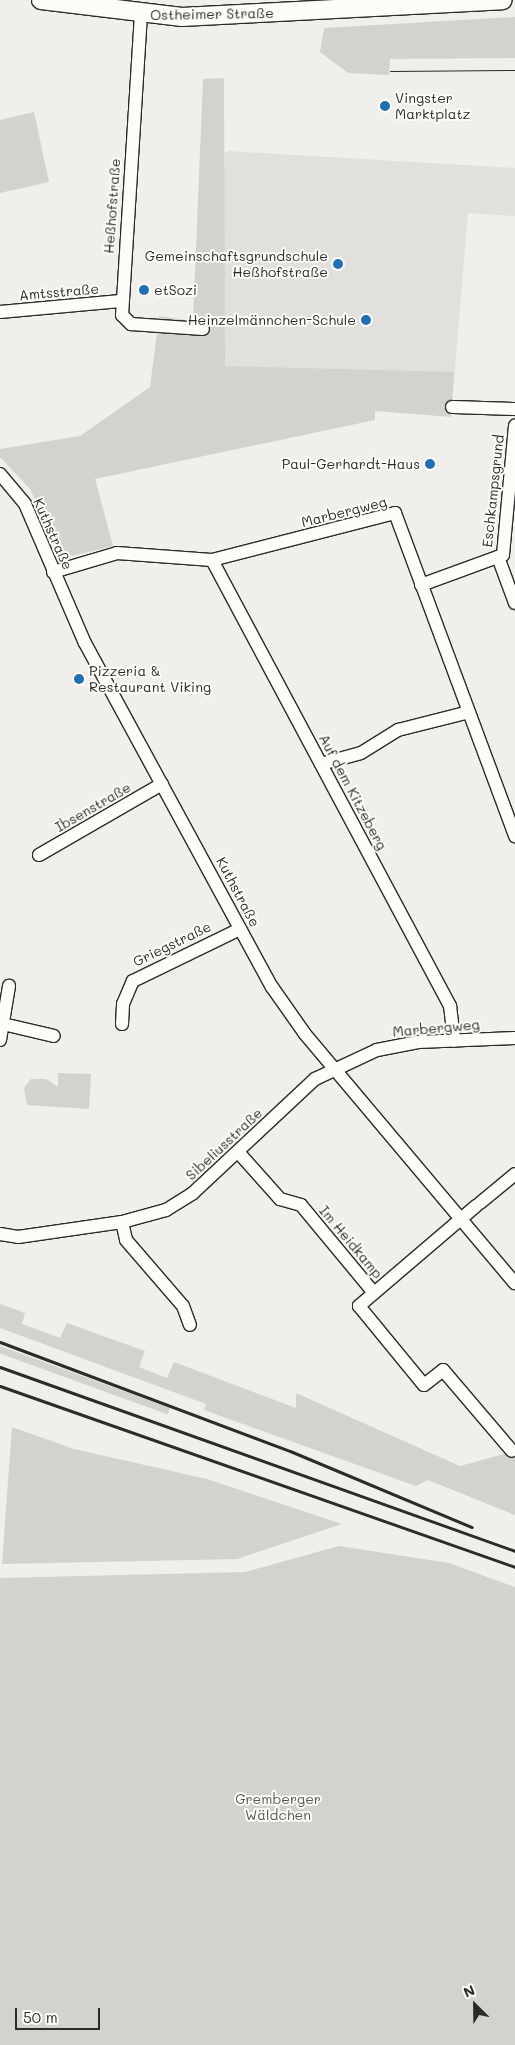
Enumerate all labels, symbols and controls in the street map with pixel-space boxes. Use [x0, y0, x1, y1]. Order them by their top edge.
street label: Ostheimer Straße [150, 5, 274, 23]
place label: Vingster Marktplatz [395, 90, 470, 122]
marker: Vingster Marktplatz [379, 100, 391, 112]
street label: Heßhofstraße [100, 158, 124, 254]
place label: Gemeinschaftsgrundschule Heßhofstraße [145, 248, 328, 280]
marker: Gemeinschaftsgrundschule Heßhofstraße [332, 258, 344, 270]
street label: Amtsstraße [18, 280, 100, 304]
place label: etSozi [154, 282, 197, 298]
marker: etSozi [138, 284, 150, 296]
place label: Heinzelmännchen-Schule [188, 312, 356, 328]
marker: Heinzelmännchen-Schule [360, 314, 372, 326]
street label: Eschkampsgrund [479, 434, 507, 548]
place label: Paul-Gerhardt-Haus [282, 456, 420, 472]
marker: Paul-Gerhardt-Haus [424, 458, 436, 470]
street label: Marbergweg [300, 493, 388, 531]
street label: Kuthstraße [30, 496, 76, 572]
place label: Pizzeria & Restaurant Viking [89, 663, 211, 696]
marker: Pizzeria & Restaurant Viking [73, 673, 85, 685]
street label: Auf dem Kitzeberg [315, 731, 391, 853]
street label: Ibsenstraße [52, 779, 134, 835]
street label: Kuthstraße [213, 854, 263, 930]
street label: Griegstraße [130, 918, 214, 970]
street label: Marbergweg [392, 1016, 480, 1040]
street label: Sibeliusstraße [182, 1104, 266, 1184]
street label: Im Heidkamp [316, 1202, 386, 1282]
park label: Gremberger Wäldchen [235, 1791, 321, 1824]
north arrow [450, 1980, 500, 2030]
text: N [460, 1980, 478, 2002]
scale bar [18, 1998, 102, 2030]
text: 50 m [23, 2007, 58, 2027]

